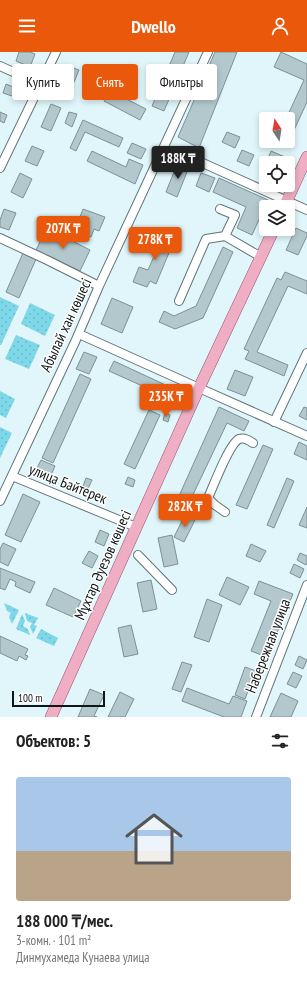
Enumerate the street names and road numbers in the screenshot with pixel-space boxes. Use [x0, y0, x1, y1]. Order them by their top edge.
street label: Абылай хан көшесі [36, 275, 96, 375]
street label: улица Байтерек [26, 459, 110, 508]
street label: Мұхтар Әуезов көшесі [70, 507, 135, 623]
street label: Набережная улица [241, 596, 294, 696]

